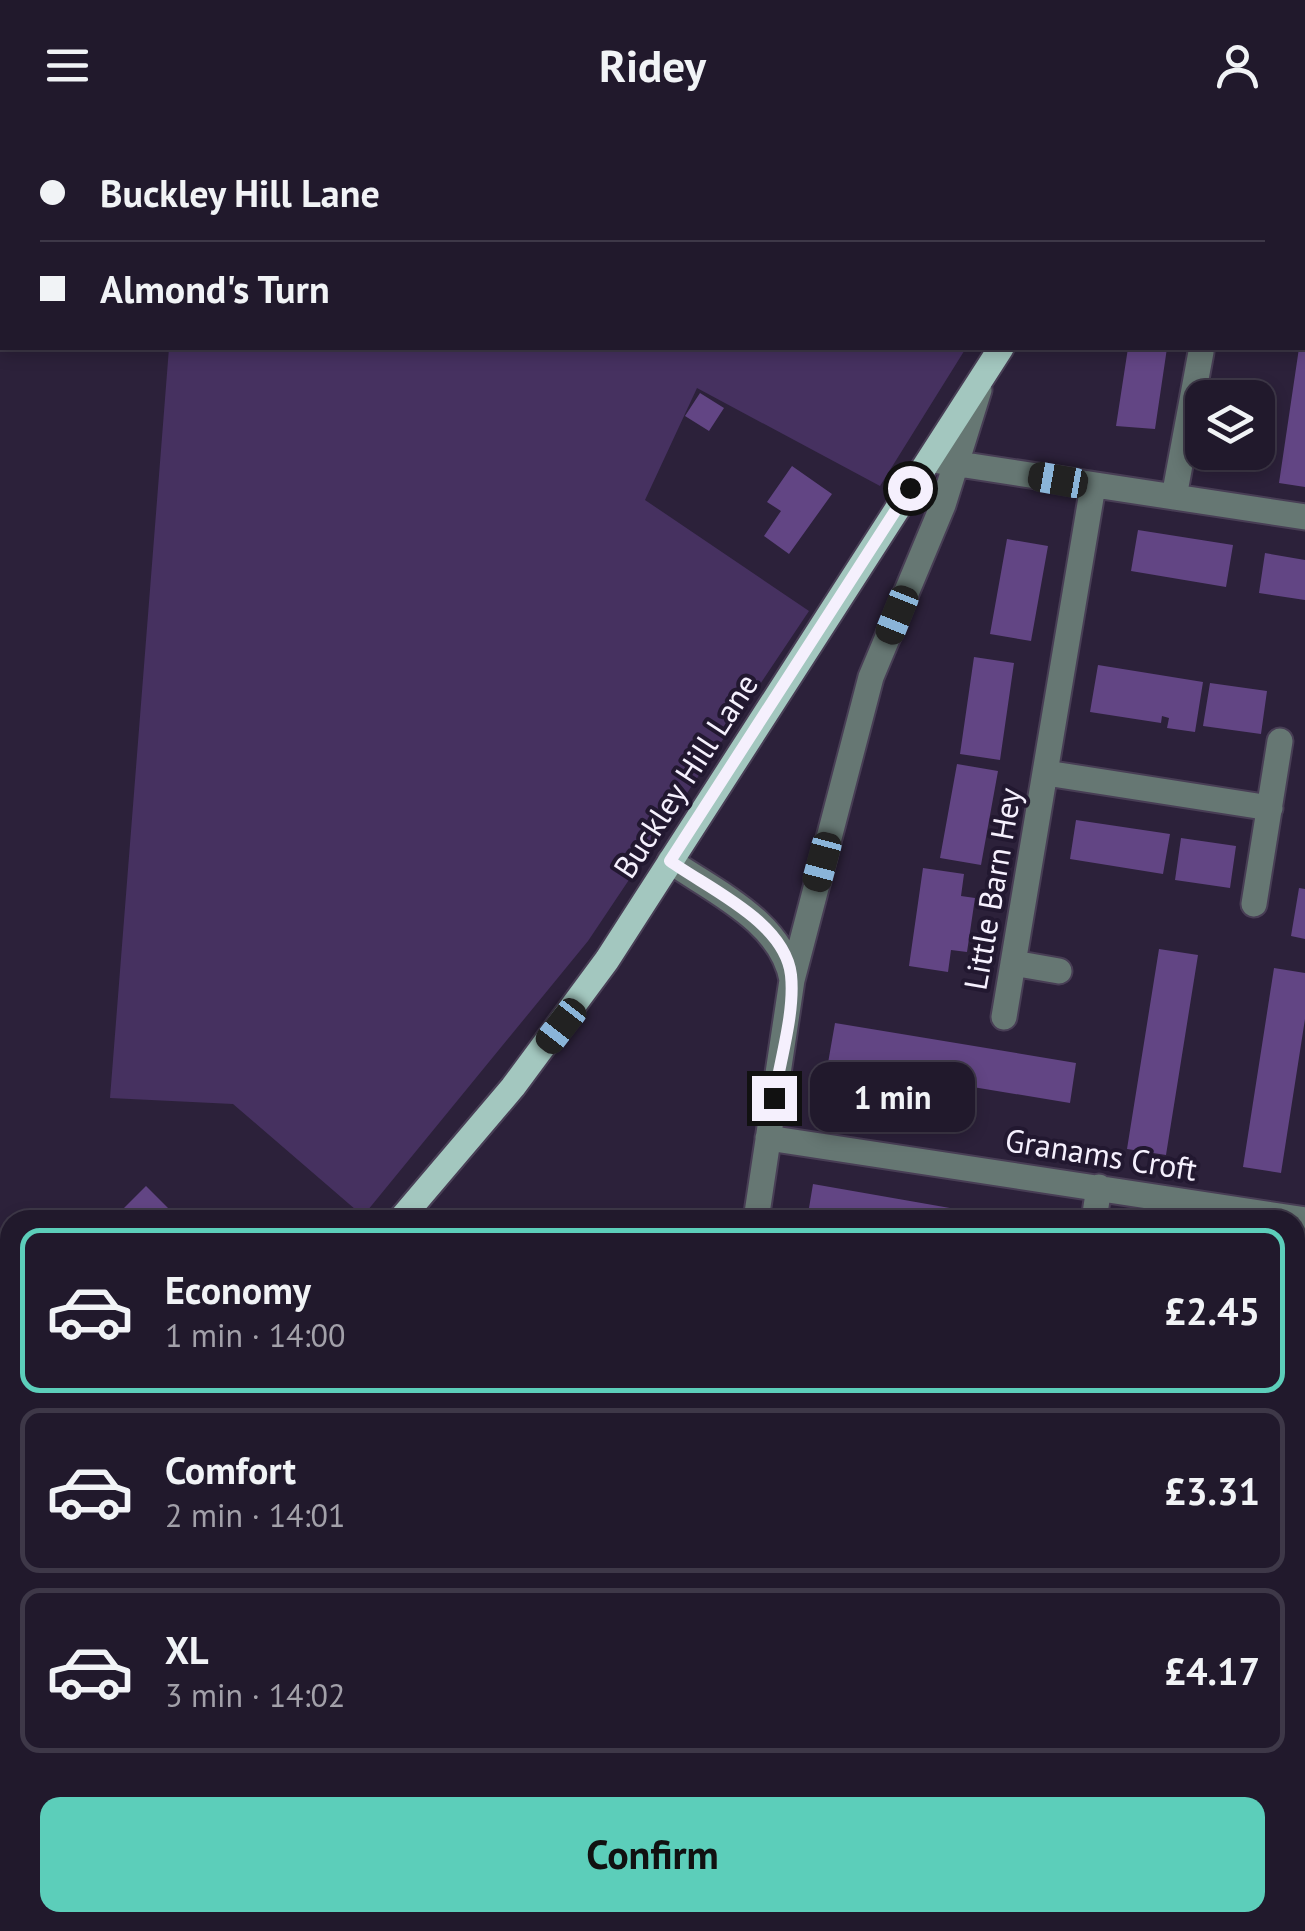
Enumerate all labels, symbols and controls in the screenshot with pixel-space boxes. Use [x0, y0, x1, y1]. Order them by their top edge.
text: Ridey [599, 36, 706, 94]
icon: menu [40, 38, 95, 93]
icon: person [1210, 38, 1265, 93]
text: Buckley Hill Lane [100, 168, 380, 217]
text: Almond's Turn [100, 264, 330, 313]
map controls [1185, 380, 1275, 470]
button: layers [1185, 380, 1275, 470]
car [1026, 460, 1090, 500]
route start [888, 466, 933, 511]
car [872, 582, 922, 648]
street label: Buckley Hill Lane [603, 665, 767, 886]
street label: Little Barn Hey [954, 784, 1030, 993]
car [800, 829, 844, 895]
car [531, 993, 591, 1059]
callout: 1 min [809, 1063, 974, 1133]
route end [752, 1076, 797, 1121]
text: 1 min [853, 1076, 932, 1118]
street label: Granams Croft [1002, 1118, 1200, 1190]
text: Economy [165, 1265, 311, 1314]
icon: car [45, 1266, 135, 1356]
text: £2.45 [1164, 1286, 1260, 1335]
text: 1 min · 14:00 [165, 1314, 345, 1356]
text: Comfort [165, 1445, 296, 1494]
icon: car [45, 1446, 135, 1536]
text: £3.31 [1164, 1466, 1260, 1515]
text: 2 min · 14:01 [165, 1494, 345, 1536]
text: XL [165, 1625, 209, 1674]
icon: car [45, 1626, 135, 1716]
text: £4.17 [1164, 1646, 1260, 1695]
text: 3 min · 14:02 [165, 1674, 345, 1716]
button: Confirm [40, 1797, 1265, 1912]

